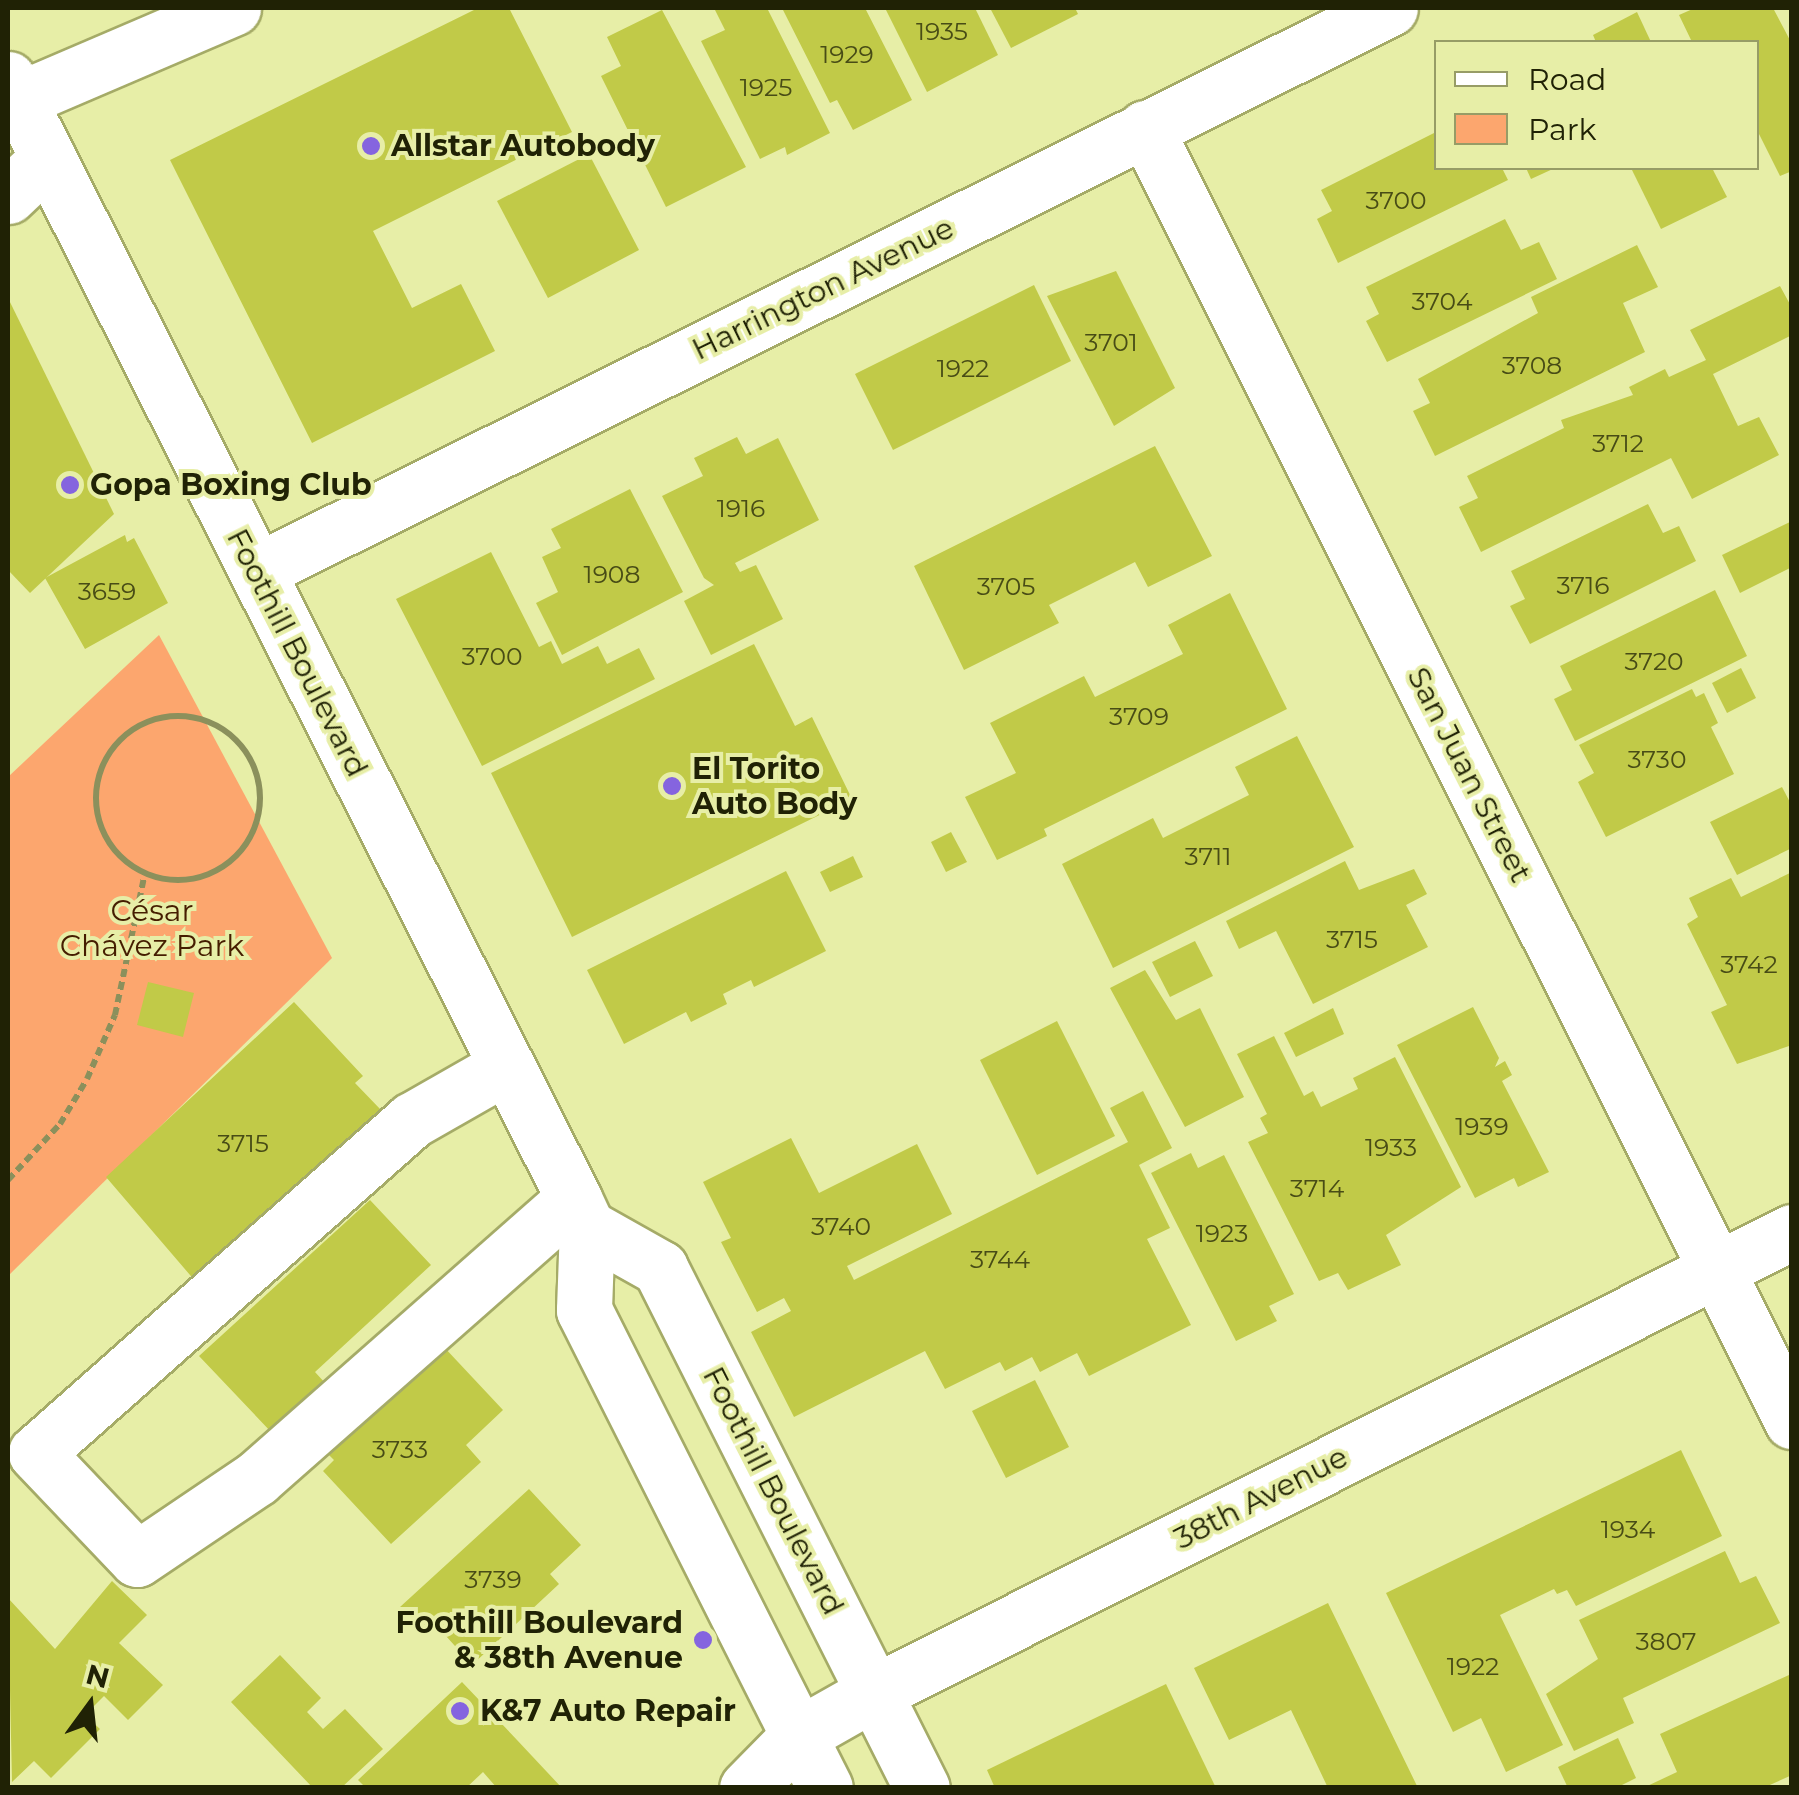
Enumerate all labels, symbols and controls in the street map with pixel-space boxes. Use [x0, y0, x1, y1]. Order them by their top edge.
house number: 1935 [916, 16, 968, 46]
house number: 1929 [820, 39, 874, 69]
legend [1434, 40, 1759, 170]
text: Road [1528, 61, 1606, 98]
house number: 1925 [740, 72, 792, 102]
text: Park [1528, 111, 1597, 148]
place label: Allstar Autobody [391, 128, 655, 164]
marker: Allstar Autobody [360, 135, 382, 157]
house number: 3700 [1365, 185, 1427, 215]
street label: Harrington Avenue [686, 210, 960, 368]
house number: 3704 [1411, 286, 1473, 316]
house number: 3701 [1084, 327, 1138, 357]
house number: 3708 [1502, 350, 1562, 380]
house number: 1922 [937, 353, 989, 383]
house number: 3712 [1592, 428, 1644, 458]
place label: Gopa Boxing Club [90, 467, 372, 503]
marker: Gopa Boxing Club [59, 474, 81, 496]
house number: 1916 [717, 493, 765, 523]
street label: Foothill Boulevard [219, 523, 375, 783]
house number: 1908 [584, 559, 640, 589]
house number: 3716 [1556, 570, 1610, 600]
house number: 3705 [977, 571, 1035, 601]
house number: 3659 [78, 576, 136, 606]
house number: 3700 [461, 641, 523, 671]
house number: 3720 [1624, 646, 1684, 676]
street label: San Juan Street [1399, 662, 1539, 888]
house number: 3709 [1109, 701, 1169, 731]
house number: 3730 [1628, 744, 1686, 774]
place label: El Torito Auto Body [692, 751, 857, 822]
marker: El Torito Auto Body [661, 775, 683, 797]
house number: 3711 [1185, 841, 1231, 871]
park label: César Chávez Park [60, 893, 244, 964]
house number: 3715 [1326, 924, 1378, 954]
house number: 3742 [1720, 949, 1778, 979]
house number: 1939 [1455, 1111, 1509, 1141]
house number: 3715 [217, 1128, 269, 1158]
house number: 1933 [1365, 1132, 1417, 1162]
house number: 3714 [1290, 1173, 1344, 1203]
house number: 3740 [811, 1211, 871, 1241]
house number: 1923 [1196, 1218, 1248, 1248]
house number: 3744 [970, 1244, 1030, 1274]
street label: Foothill Boulevard [695, 1361, 851, 1621]
house number: 3733 [372, 1434, 428, 1464]
street label: 38th Avenue [1168, 1439, 1354, 1557]
house number: 1934 [1601, 1514, 1655, 1544]
house number: 3739 [464, 1564, 522, 1594]
place label: Foothill Boulevard & 38th Avenue [395, 1605, 683, 1676]
house number: 3807 [1635, 1626, 1697, 1656]
marker: Foothill Boulevard & 38th Avenue [692, 1629, 714, 1651]
house number: 1922 [1447, 1651, 1499, 1681]
north arrow [40, 1655, 140, 1755]
text: N [82, 1657, 113, 1695]
place label: K&7 Auto Repair [480, 1693, 736, 1729]
marker: K&7 Auto Repair [449, 1700, 471, 1722]

